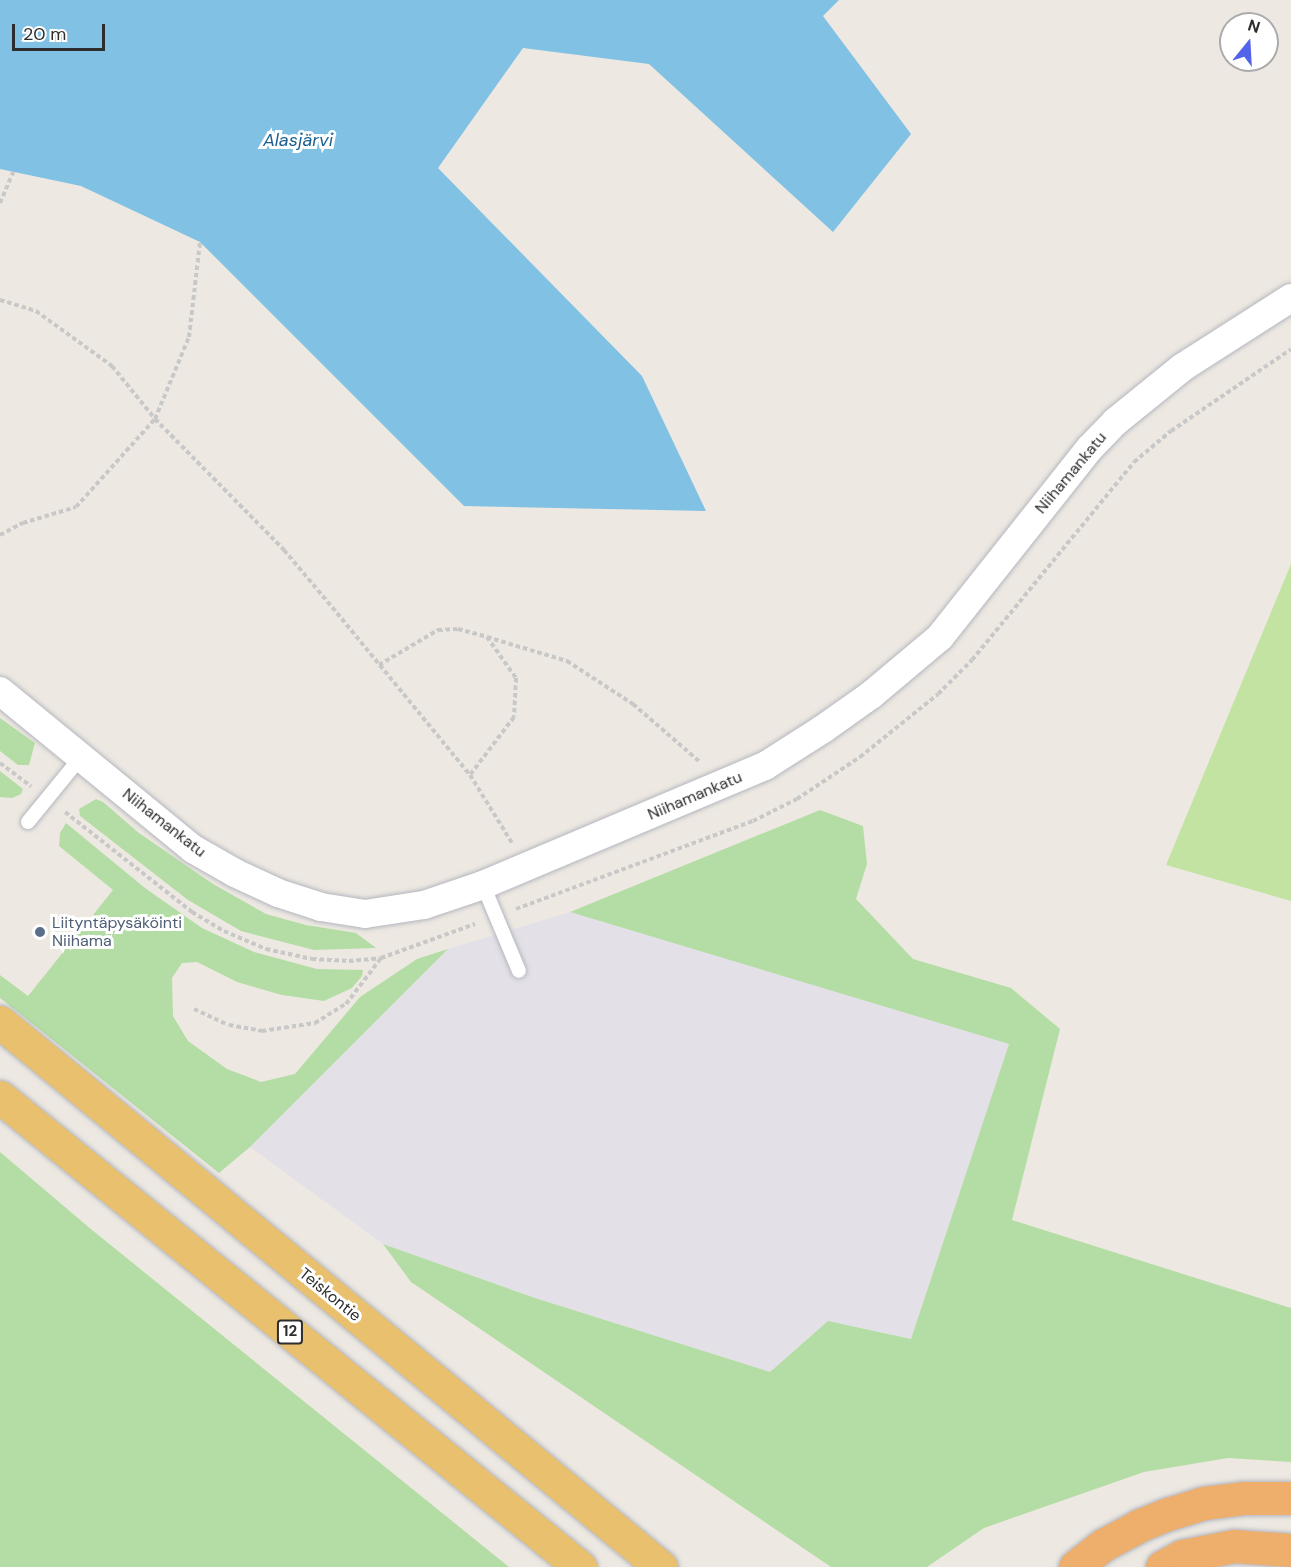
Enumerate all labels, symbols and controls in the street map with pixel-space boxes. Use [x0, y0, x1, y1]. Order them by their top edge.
scale bar [15, 12, 108, 50]
north arrow [1219, 12, 1279, 72]
text: N [1245, 15, 1263, 38]
text: 20 m [23, 22, 66, 46]
water label: Alasjärvi [263, 129, 333, 151]
street label: Niihamankatu [1031, 428, 1111, 518]
street label: Niihamankatu [645, 767, 745, 825]
street label: Niihamankatu [118, 784, 210, 862]
place label: Liityntäpysäköinti Niihama [52, 913, 182, 951]
marker: Liityntäpysäköinti Niihama [33, 925, 47, 939]
street label: Teiskontie [295, 1264, 365, 1326]
road number: 12 [276, 1320, 304, 1344]

